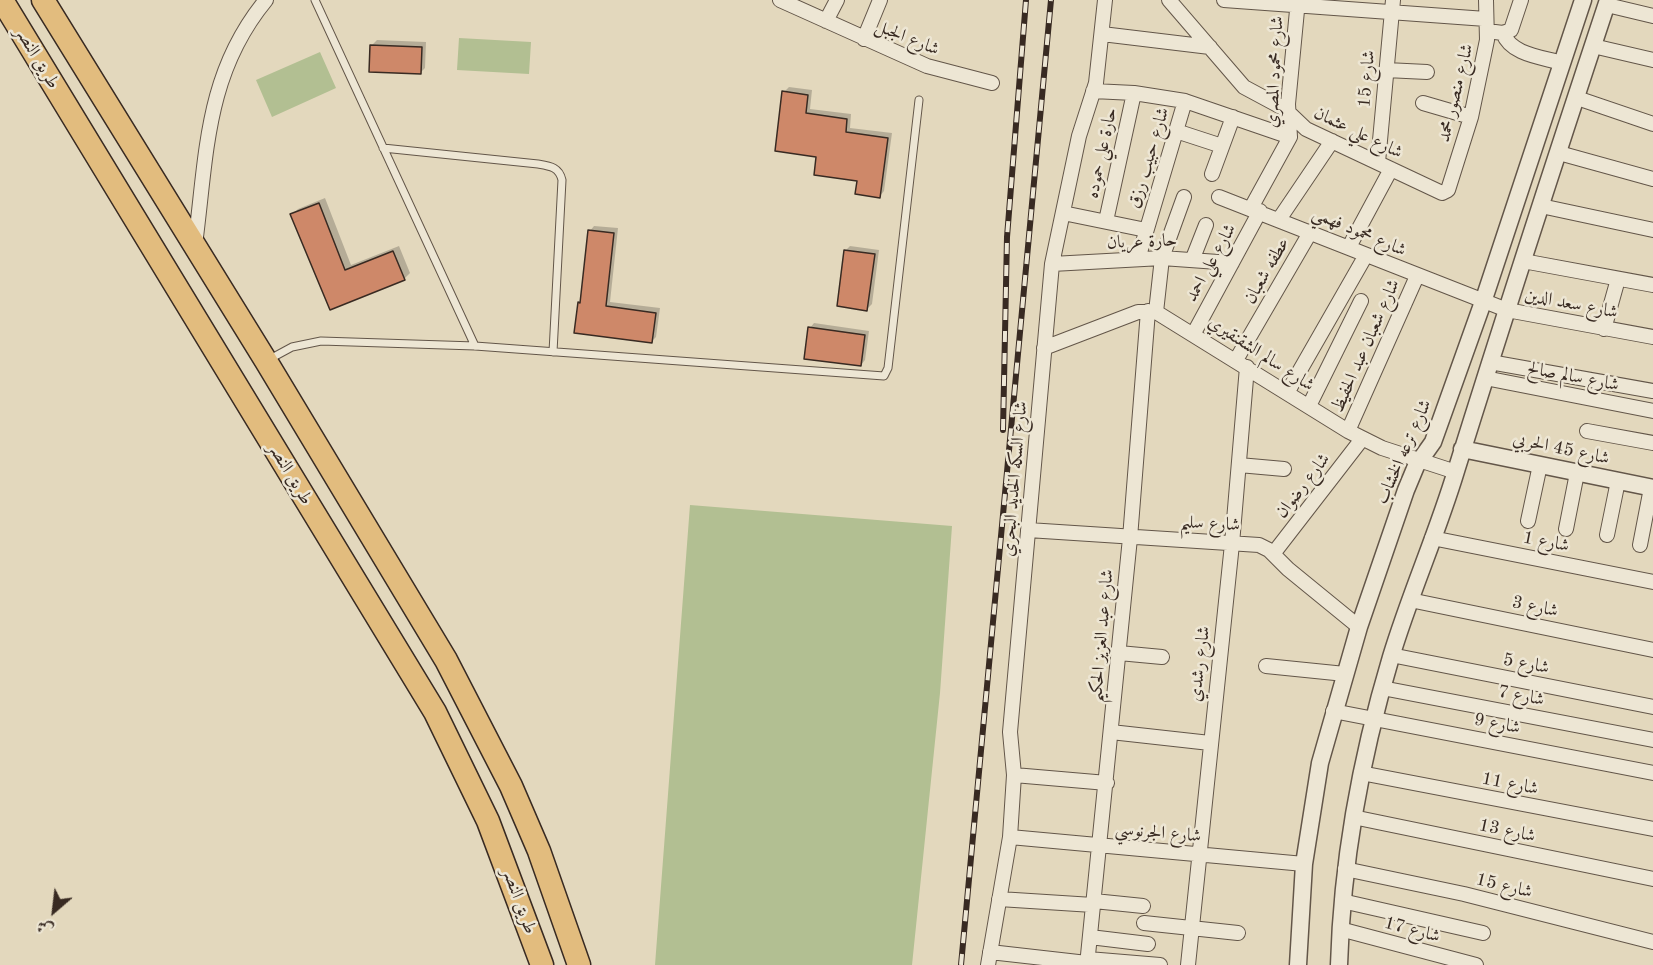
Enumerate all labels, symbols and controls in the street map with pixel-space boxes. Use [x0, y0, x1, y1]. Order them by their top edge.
street label: شارع الجبل [872, 15, 942, 61]
street label: شارع محمود المصري [1261, 16, 1289, 128]
street label: طريق النصر [10, 23, 64, 93]
street label: شارع منصور محمد [1433, 42, 1479, 144]
street label: شارع 15 [1354, 50, 1380, 108]
street label: شارع علي عثمان [1310, 102, 1406, 164]
street label: شارع حبيب رزق [1123, 105, 1175, 211]
street label: حارة علي حموده [1082, 106, 1122, 200]
street label: شارع محمود فهمي [1309, 203, 1409, 261]
street label: شارع علي احمد [1181, 220, 1241, 306]
street label: حارة عريان [1106, 230, 1178, 254]
street label: عطفه شعبان [1239, 234, 1295, 308]
street label: شارع شعبان عبد الحفيظ [1327, 276, 1405, 416]
street label: شارع سعد الدين [1523, 284, 1619, 324]
street label: شارع سالم الشقنقيري [1204, 312, 1318, 396]
street label: شارع سالم صالح [1525, 358, 1621, 396]
street label: شارع ترعه الخشاب [1371, 396, 1437, 508]
street label: شارع السكه الحديد البحري [997, 400, 1033, 558]
street label: شارع 45 الحربي [1511, 428, 1611, 470]
street label: طريق النصر [263, 439, 317, 509]
street label: شارع رضوان [1271, 449, 1335, 523]
street label: شارع سليم [1179, 512, 1241, 536]
street label: شارع 1 [1521, 527, 1571, 557]
street label: شارع عبد العزيز الحكيم [1085, 569, 1119, 703]
street label: شارع 3 [1510, 592, 1560, 622]
street label: شارع رشدي [1185, 625, 1215, 703]
street label: شارع 5 [1501, 649, 1551, 679]
street label: شارع 7 [1496, 681, 1546, 711]
street label: شارع 9 [1472, 709, 1522, 739]
street label: شارع 11 [1480, 768, 1540, 800]
street label: شارع 13 [1477, 814, 1537, 848]
street label: شارع الجرنوسي [1114, 818, 1202, 848]
street label: طريق النصر [497, 865, 541, 937]
street label: شارع 15 [1474, 869, 1534, 903]
north arrow [24, 881, 84, 941]
street label: شارع 17 [1382, 912, 1442, 948]
text: ش [35, 916, 56, 938]

